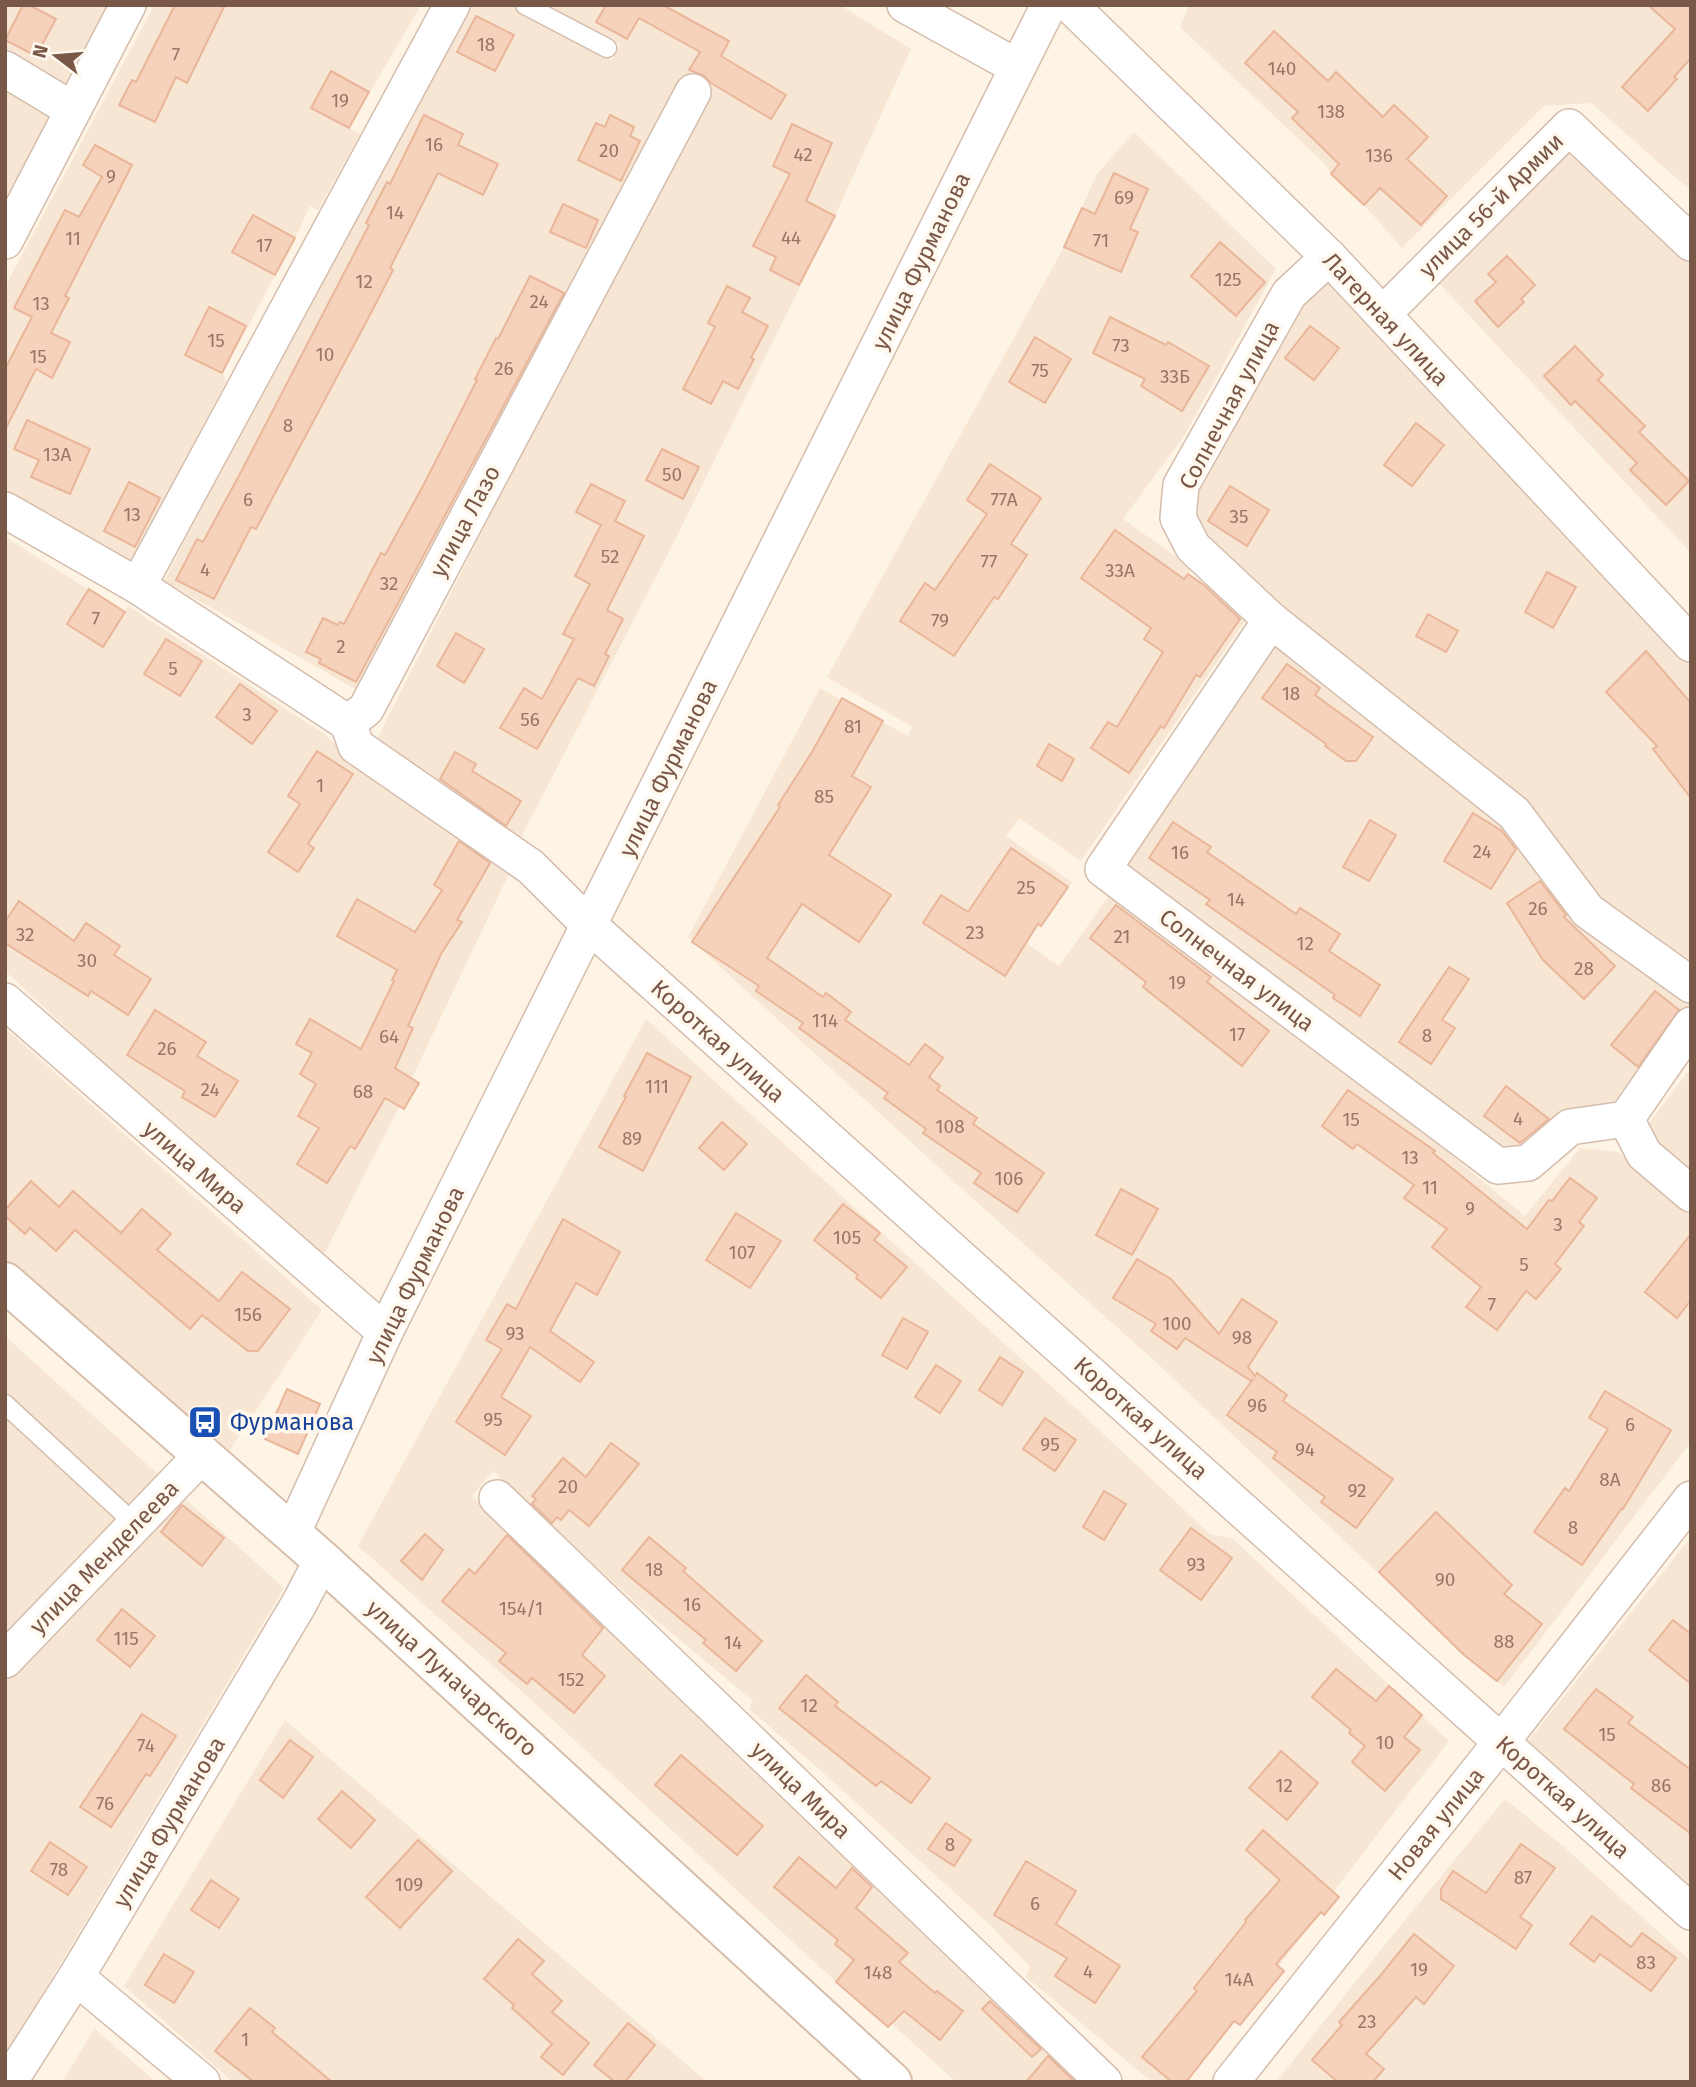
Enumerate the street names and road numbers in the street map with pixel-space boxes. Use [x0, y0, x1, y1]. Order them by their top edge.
street label: улица 56-й Армии [1413, 127, 1569, 283]
street label: улица Фурманова [866, 168, 976, 354]
street label: Лагерная улица [1317, 246, 1455, 392]
street label: Солнечная улица [1173, 316, 1285, 494]
street label: улица Лазо [424, 460, 506, 582]
street label: улица Фурманова [613, 675, 723, 861]
street label: Солнечная улица [1154, 903, 1320, 1037]
street label: Короткая улица [645, 974, 791, 1108]
street label: улица Мира [138, 1115, 252, 1219]
street label: улица Фурманова [360, 1182, 470, 1368]
street label: Короткая улица [1068, 1351, 1214, 1485]
street label: улица Менделеева [23, 1474, 185, 1640]
street label: улица Луначарского [361, 1594, 543, 1762]
street label: Короткая улица [1490, 1730, 1636, 1864]
street label: улица Фурманова [107, 1732, 231, 1912]
street label: улица Мира [745, 1736, 857, 1844]
street label: Новая улица [1382, 1762, 1490, 1886]

